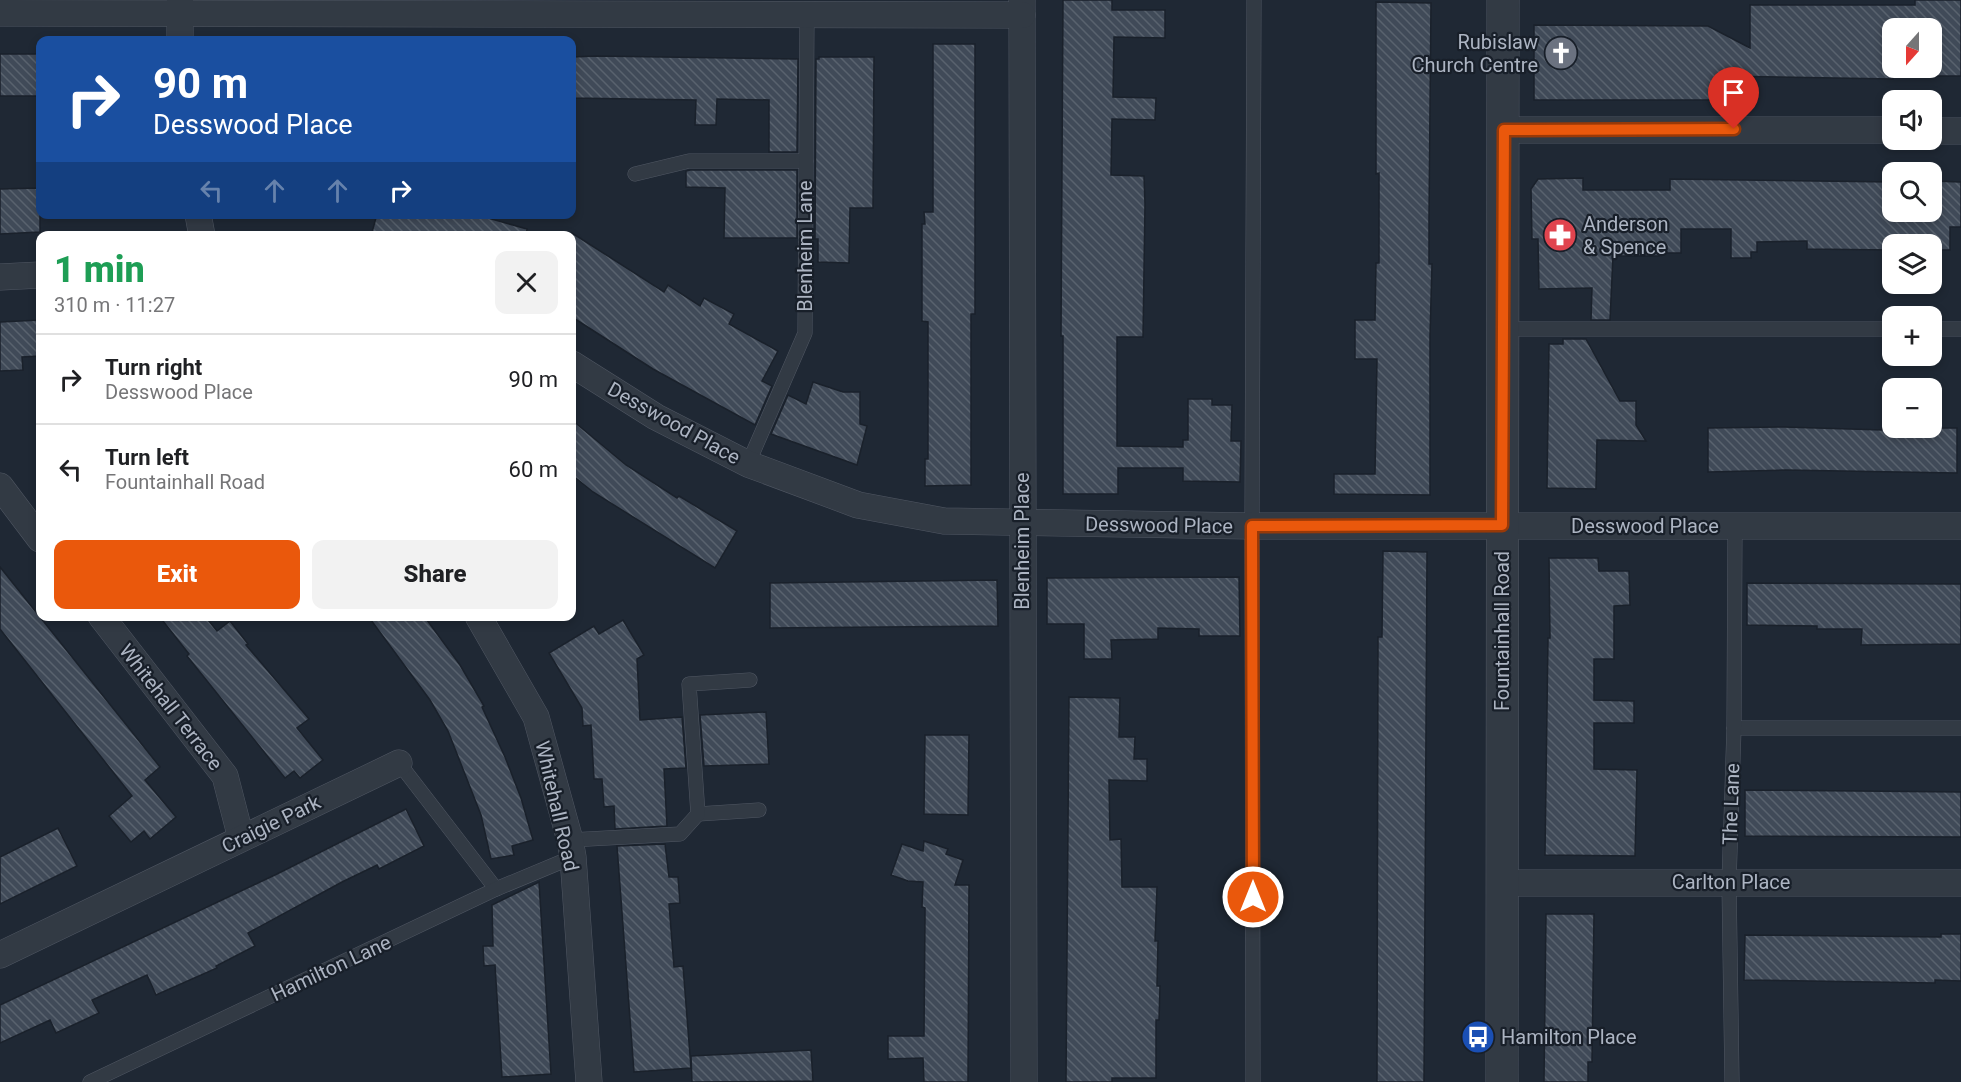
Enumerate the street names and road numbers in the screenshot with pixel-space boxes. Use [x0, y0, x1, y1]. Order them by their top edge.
street label: Blenheim Lane [793, 180, 817, 312]
street label: Desswood Place [604, 377, 744, 469]
street label: Blenheim Place [1010, 472, 1034, 610]
street label: Desswood Place [1085, 512, 1233, 538]
street label: Desswood Place [1571, 514, 1719, 538]
street label: Fountainhall Road [1490, 551, 1514, 711]
street label: Whitehall Terrace [114, 639, 228, 775]
street label: Whitehall Road [530, 738, 584, 874]
street label: The Lane [1718, 763, 1744, 845]
street label: Craigie Park [218, 789, 325, 858]
street label: Carlton Place [1672, 870, 1790, 894]
street label: Hamilton Lane [267, 930, 395, 1006]

